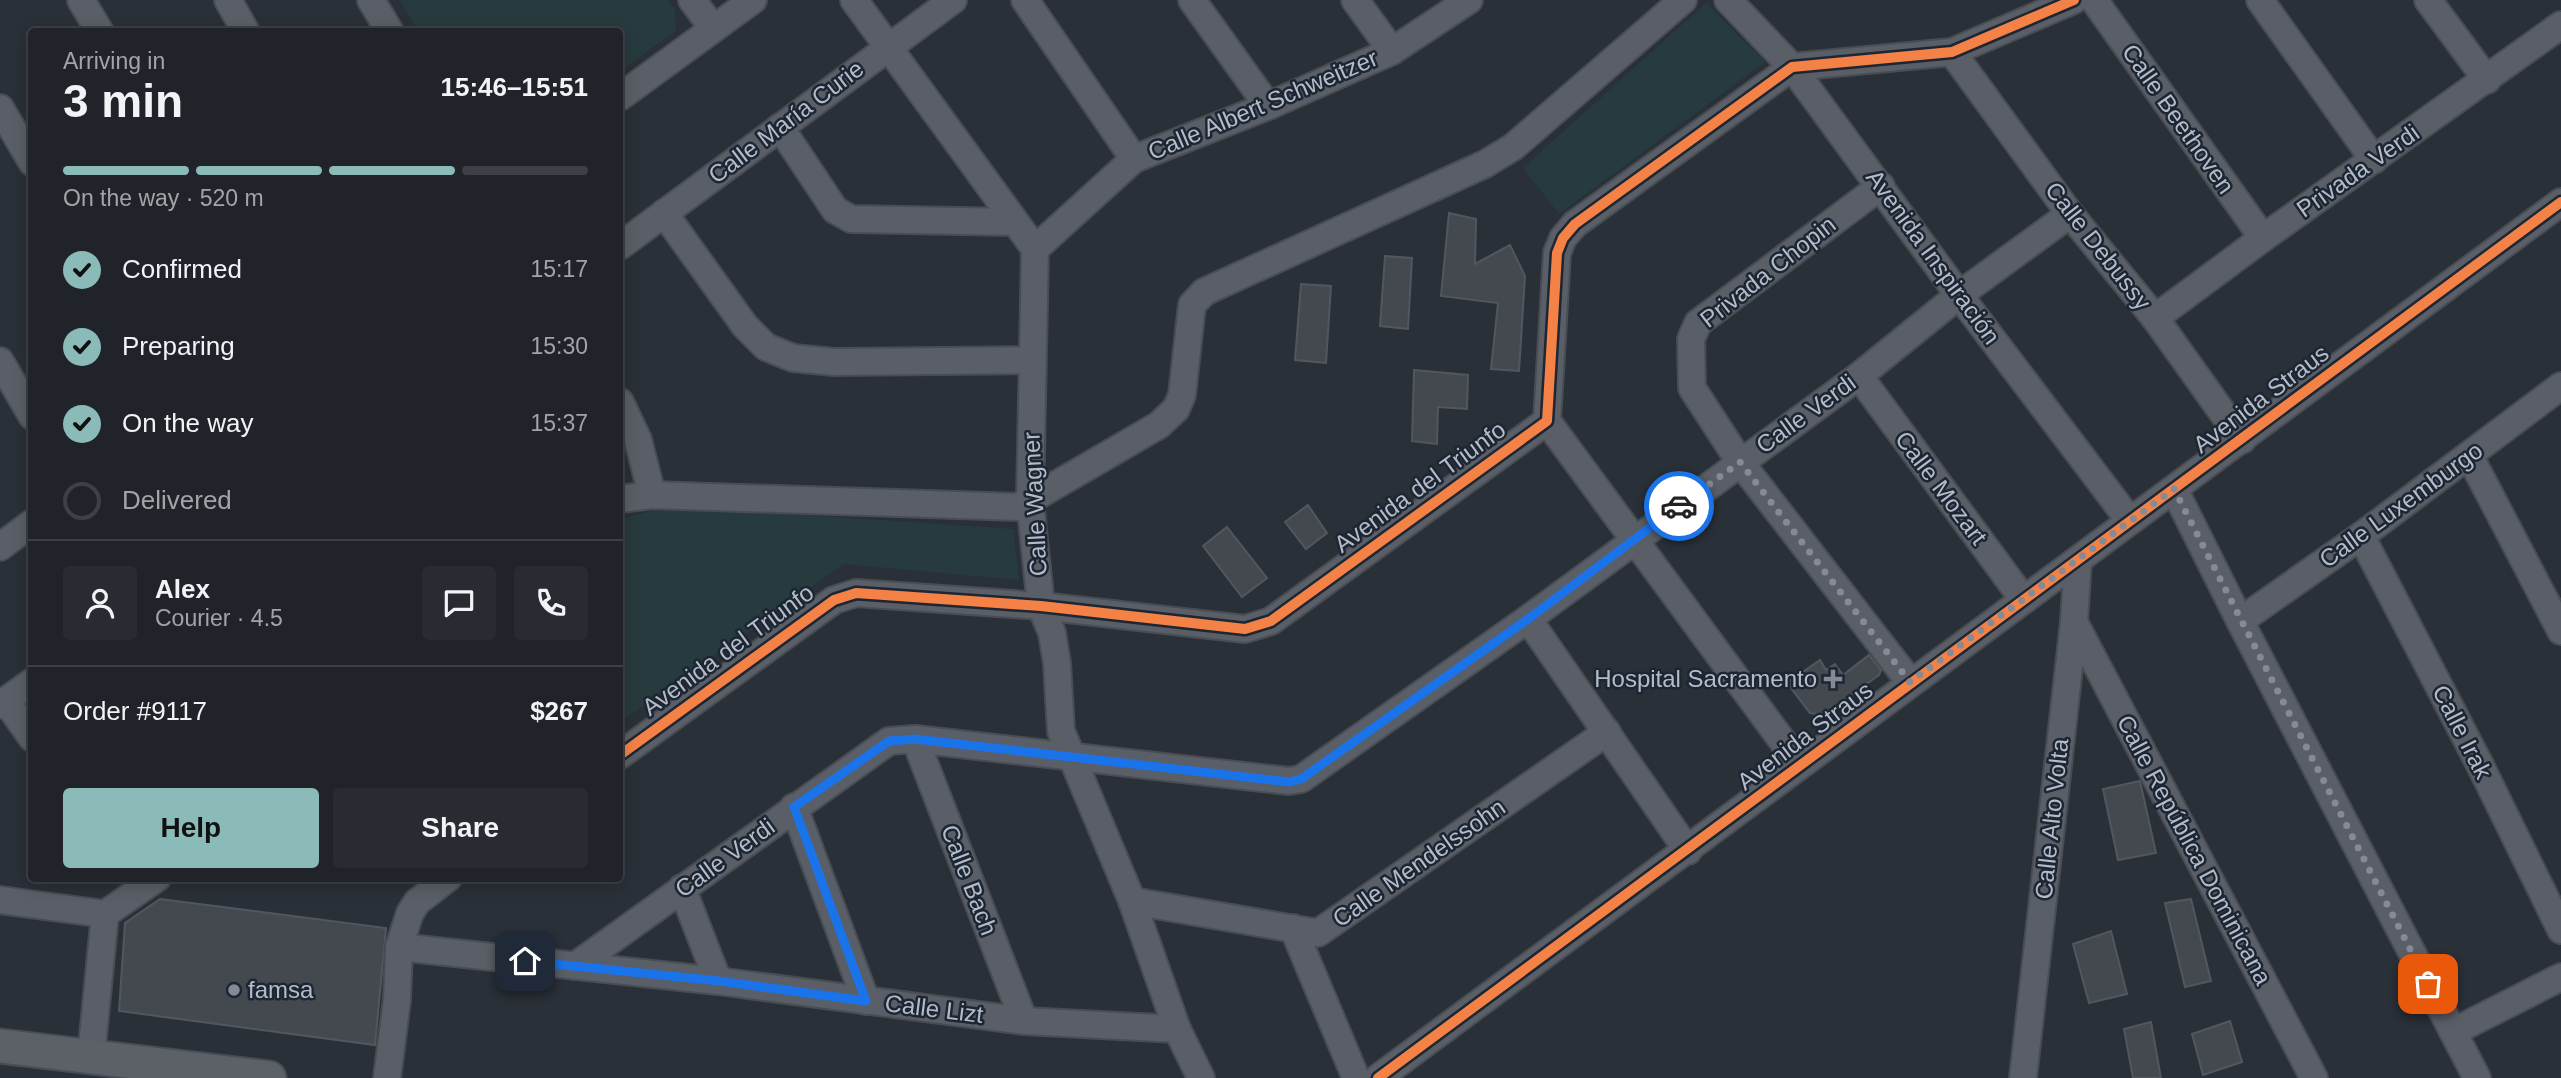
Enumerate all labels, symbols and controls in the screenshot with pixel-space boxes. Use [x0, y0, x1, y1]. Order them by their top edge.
street label: Calle Beethoven [2117, 39, 2240, 199]
street label: Calle Albert Schweitzer [1144, 44, 1382, 165]
text: Arriving in [63, 48, 165, 74]
street label: Calle María Curie [703, 55, 868, 189]
text: 15:46–15:51 [441, 72, 588, 102]
text: 3 min [63, 75, 183, 127]
street label: Privada Verdi [2292, 119, 2424, 223]
street label: Avenida Inspiración [1861, 164, 2006, 349]
street label: Calle Debussy [2040, 176, 2157, 315]
text: On the way · 520 m [63, 185, 264, 211]
street label: Privada Chopin [1695, 210, 1841, 333]
icon: check [63, 251, 101, 289]
text: Confirmed [122, 254, 242, 284]
text: 15:17 [530, 256, 588, 282]
icon: check [63, 328, 101, 366]
text: Preparing [122, 331, 235, 361]
text: 15:30 [530, 333, 588, 359]
street label: Avenida Straus [2188, 339, 2334, 458]
street label: Calle Verdi [1751, 369, 1861, 459]
icon: check [63, 405, 101, 443]
text: On the way [122, 408, 254, 438]
text: 15:37 [530, 410, 588, 436]
street label: Avenida del Triunfo [1329, 415, 1511, 558]
street label: Calle Mozart [1890, 426, 1993, 550]
street label: Calle Wagner [1017, 431, 1052, 577]
street label: Calle Luxemburgo [2314, 436, 2487, 573]
courier [1644, 471, 1714, 541]
text: Delivered [122, 485, 232, 515]
icon: car [1660, 487, 1698, 525]
button: person [63, 566, 137, 640]
button: chat [422, 566, 496, 640]
button: phone [514, 566, 588, 640]
text: Alex [155, 574, 210, 604]
street label: Avenida del Triunfo [637, 578, 819, 721]
text: Courier · 4.5 [155, 605, 283, 631]
place label: Hospital Sacramento [1594, 665, 1817, 692]
marker: Hospital Sacramento [1823, 669, 1843, 689]
street label: Avenida Straus [1732, 676, 1878, 795]
street label: Calle Irak [2427, 680, 2498, 784]
text: Order #9117 [63, 696, 207, 726]
text: $267 [530, 696, 588, 726]
street label: Calle República Dominicana [2112, 710, 2277, 990]
street label: Calle Alto Volta [2030, 737, 2073, 901]
button: Help [63, 788, 319, 868]
button: Share [333, 788, 588, 868]
street label: Calle Mendelssohn [1327, 793, 1510, 932]
street label: Calle Verdi [670, 813, 780, 903]
street label: Calle Bach [936, 821, 1003, 939]
pin [495, 931, 555, 991]
icon: home [506, 942, 544, 980]
pin [2398, 954, 2458, 1014]
icon: bag [2409, 965, 2447, 1003]
place label: famsa [248, 976, 314, 1003]
marker: famsa [226, 982, 242, 998]
street label: Calle Lizt [883, 989, 985, 1028]

